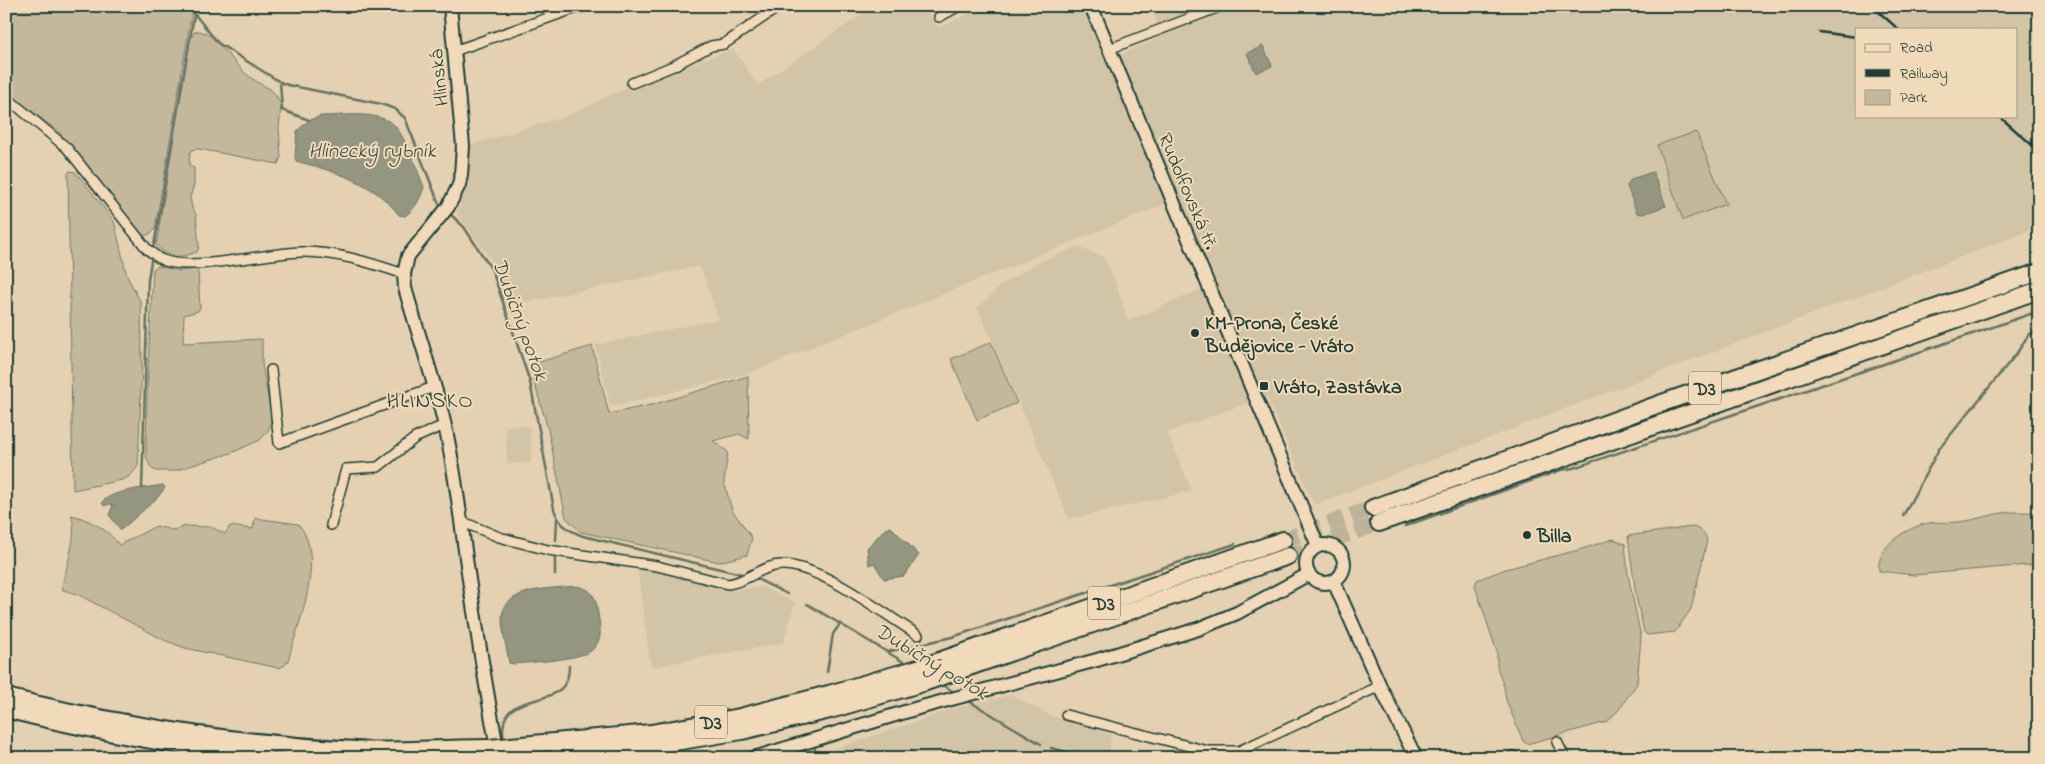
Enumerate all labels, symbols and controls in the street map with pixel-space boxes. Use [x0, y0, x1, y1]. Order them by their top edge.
legend [1855, 28, 2018, 118]
text: Road [1900, 37, 1933, 59]
street label: Hlinská [423, 48, 458, 108]
text: Railway [1900, 63, 1948, 86]
text: Park [1900, 87, 1928, 109]
street label: Rudolfovská tř. [1149, 129, 1224, 255]
water label: Hlinecký rybník [308, 137, 436, 167]
water label: Dubičný potok [483, 255, 555, 386]
place label: KM-Prona, České Budějovice - Vráto [1204, 310, 1354, 362]
marker: KM-Prona, České Budějovice - Vráto [1189, 327, 1201, 339]
road number: D3 [1689, 372, 1721, 404]
place label: Vráto, Zastávka [1273, 374, 1402, 403]
marker: Vráto, Zastávka [1258, 380, 1270, 392]
district label: HLINSKO [386, 386, 474, 418]
place label: Billa [1536, 523, 1572, 552]
marker: Billa [1521, 529, 1533, 541]
road number: D3 [1088, 586, 1120, 620]
water label: Dubičný potok [868, 617, 994, 709]
road number: D3 [695, 706, 727, 739]

